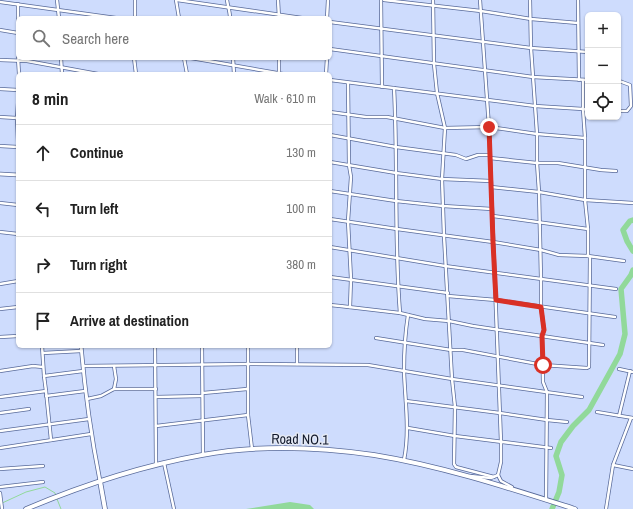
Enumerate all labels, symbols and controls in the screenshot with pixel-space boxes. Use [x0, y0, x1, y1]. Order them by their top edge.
map controls [585, 12, 621, 120]
button: + [585, 12, 621, 48]
search box [16, 16, 332, 60]
icon: search [30, 27, 52, 49]
text: Search here [62, 28, 129, 49]
button: − [585, 48, 621, 84]
button: locate [585, 84, 621, 120]
text: 8 min [32, 87, 68, 110]
text: Walk · 610 m [254, 90, 316, 107]
route end [480, 118, 498, 136]
icon: ahead [32, 142, 54, 164]
text: Continue [70, 142, 123, 163]
text: 130 m [286, 144, 316, 161]
icon: left [32, 198, 54, 220]
text: Turn left [70, 198, 118, 219]
text: 100 m [286, 200, 316, 217]
icon: right [32, 254, 54, 276]
text: Turn right [70, 254, 127, 275]
text: 380 m [286, 256, 316, 273]
icon: arrive [32, 310, 54, 332]
text: Arrive at destination [70, 310, 189, 331]
route start [534, 356, 552, 374]
street label: Road NO.1 [271, 430, 329, 449]

